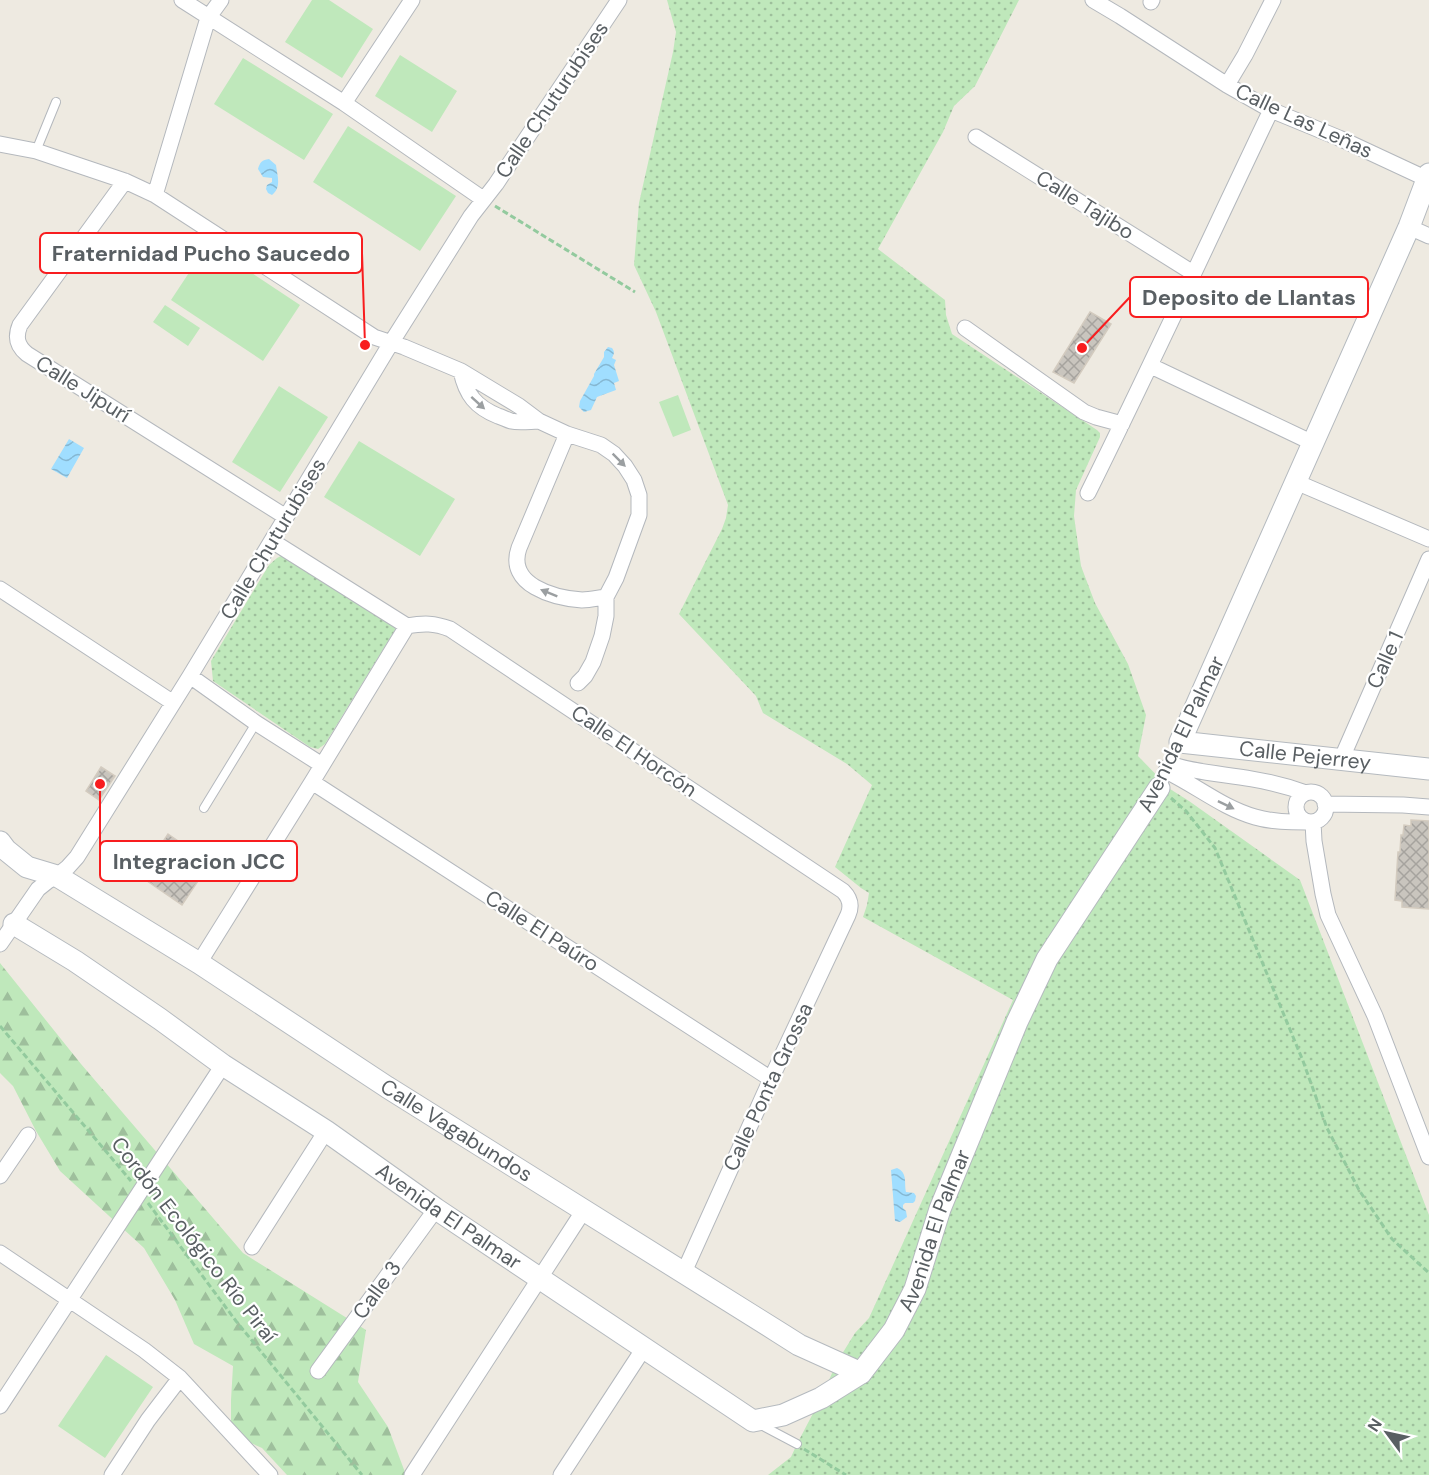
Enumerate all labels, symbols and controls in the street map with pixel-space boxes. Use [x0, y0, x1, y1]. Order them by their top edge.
street label: Calle Chuturubises [489, 16, 615, 184]
street label: Calle Las Leñas [1231, 77, 1377, 165]
street label: Calle Tajibo [1031, 164, 1139, 246]
callout: Fraternidad Pucho Saucedo [40, 233, 362, 273]
text: Fraternidad Pucho Saucedo [52, 239, 350, 268]
callout: Deposito de Llantas [1130, 277, 1368, 317]
text: Deposito de Llantas [1142, 283, 1356, 312]
street label: Calle Jipurí [30, 349, 136, 429]
one-way arrow [471, 396, 486, 410]
one-way arrow [611, 452, 625, 466]
street label: Calle Chuturubises [214, 453, 332, 625]
one-way arrow [540, 588, 558, 597]
street label: Calle 1 [1360, 627, 1410, 693]
street label: Avenida El Palmar [1131, 651, 1231, 817]
street label: Calle El Horcón [566, 699, 702, 803]
street label: Calle Pejerrey [1238, 735, 1373, 777]
one-way arrow [1218, 800, 1235, 810]
callout: Integracion JCC [100, 841, 297, 881]
text: Integracion JCC [113, 847, 285, 876]
street label: Calle El Paúro [480, 884, 604, 978]
street label: Calle Ponta Grossa [717, 998, 819, 1176]
street label: Calle Vagabundos [375, 1072, 538, 1189]
street label: Cordón Ecológico Río Piraí [105, 1131, 283, 1349]
street label: Avenida El Palmar [892, 1145, 977, 1317]
street label: Avenida El Palmar [370, 1157, 527, 1276]
street label: Calle 3 [346, 1255, 408, 1325]
north arrow [1357, 1403, 1417, 1463]
text: N [1363, 1414, 1387, 1436]

